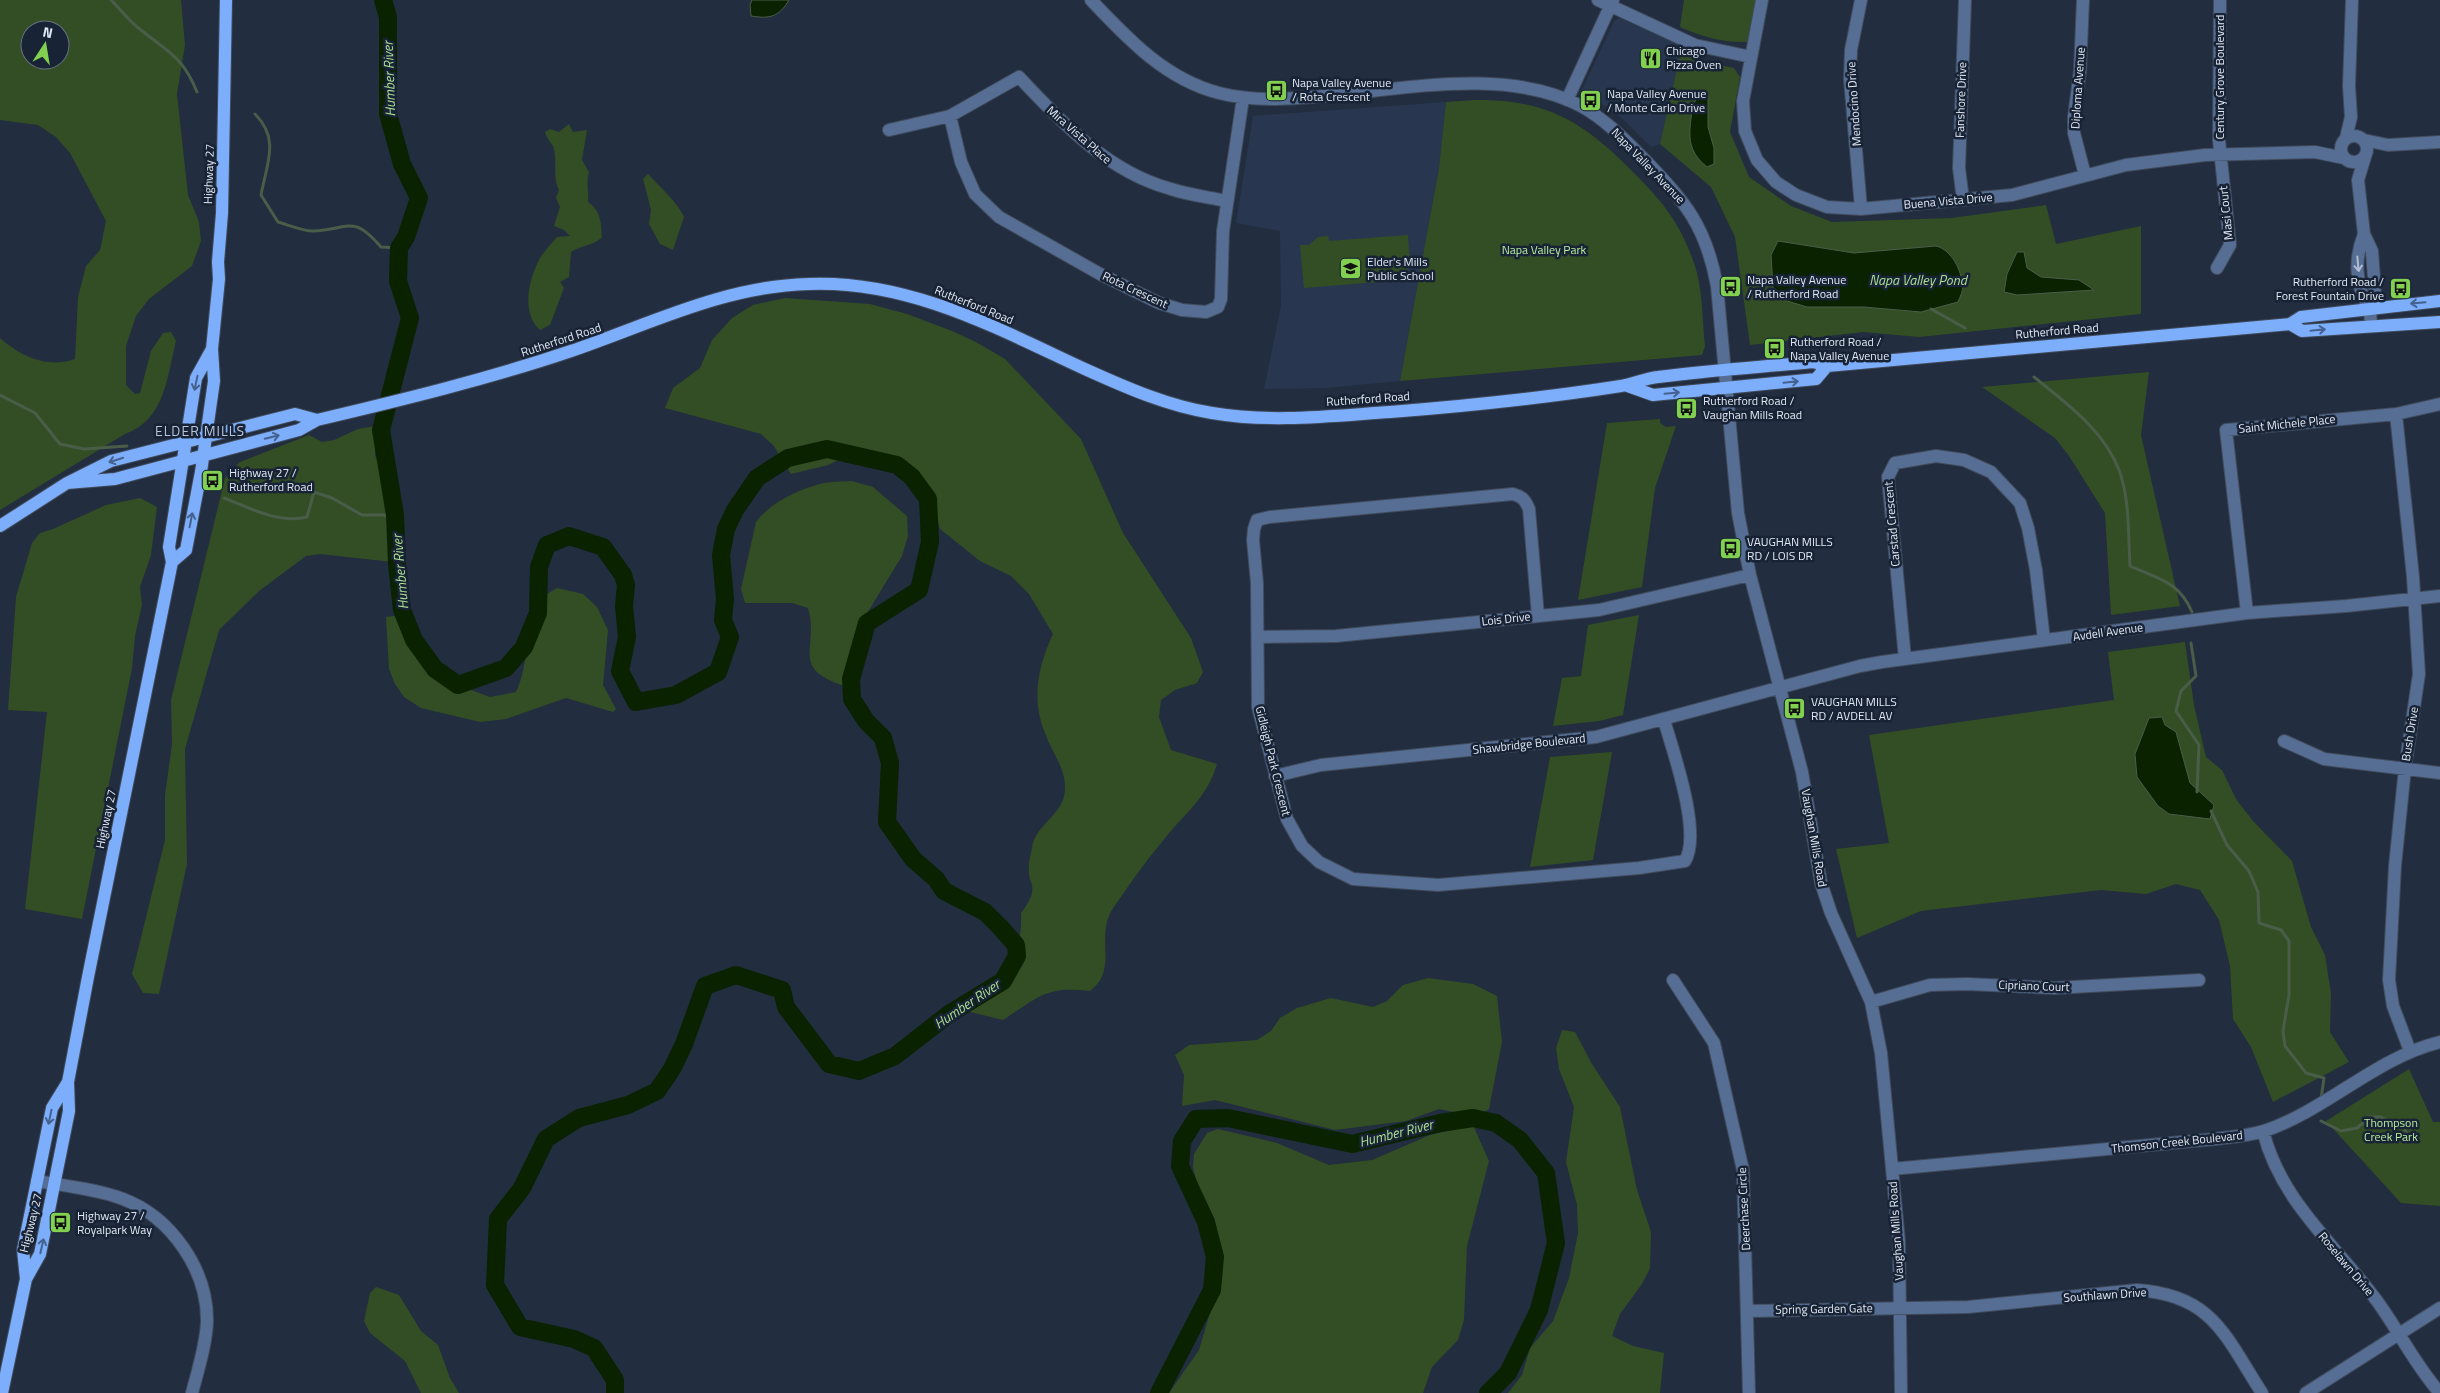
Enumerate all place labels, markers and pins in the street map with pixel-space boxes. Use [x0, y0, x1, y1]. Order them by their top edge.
place label: Chicago Pizza Oven [1666, 41, 1721, 74]
restaurant icon: Chicago Pizza Oven [1638, 46, 1662, 70]
place label: Napa Valley Avenue / Rota Crescent [1292, 73, 1391, 106]
bus stop icon: Napa Valley Avenue / Rota Crescent [1264, 78, 1288, 102]
place label: Napa Valley Avenue / Monte Carlo Drive [1607, 84, 1706, 117]
bus stop icon: Napa Valley Avenue / Monte Carlo Drive [1579, 89, 1603, 113]
place label: Elder's Mills Public School [1367, 252, 1434, 285]
school or university icon: Elder's Mills Public School [1339, 257, 1363, 281]
place label: Napa Valley Avenue / Rutherford Road [1747, 270, 1846, 303]
place label: Rutherford Road / Forest Fountain Drive [2276, 272, 2384, 305]
bus stop icon: Napa Valley Avenue / Rutherford Road [1719, 275, 1743, 299]
bus stop icon: Rutherford Road / Forest Fountain Drive [2388, 277, 2412, 301]
place label: Rutherford Road / Napa Valley Avenue [1790, 332, 1889, 365]
bus stop icon: Rutherford Road / Napa Valley Avenue [1762, 337, 1786, 361]
place label: Rutherford Road / Vaughan Mills Road [1703, 391, 1802, 424]
bus stop icon: Rutherford Road / Vaughan Mills Road [1675, 396, 1699, 420]
place label: Highway 27 / Rutherford Road [229, 463, 313, 496]
bus stop icon: Highway 27 / Rutherford Road [201, 468, 225, 492]
place label: VAUGHAN MILLS RD / LOIS DR [1747, 532, 1833, 565]
bus stop icon: VAUGHAN MILLS RD / LOIS DR [1719, 537, 1743, 561]
place label: VAUGHAN MILLS RD / AVDELL AV [1811, 692, 1897, 725]
bus stop icon: VAUGHAN MILLS RD / AVDELL AV [1783, 697, 1807, 721]
place label: Highway 27 / Royalpark Way [77, 1206, 152, 1239]
bus stop icon: Highway 27 / Royalpark Way [49, 1211, 73, 1235]

